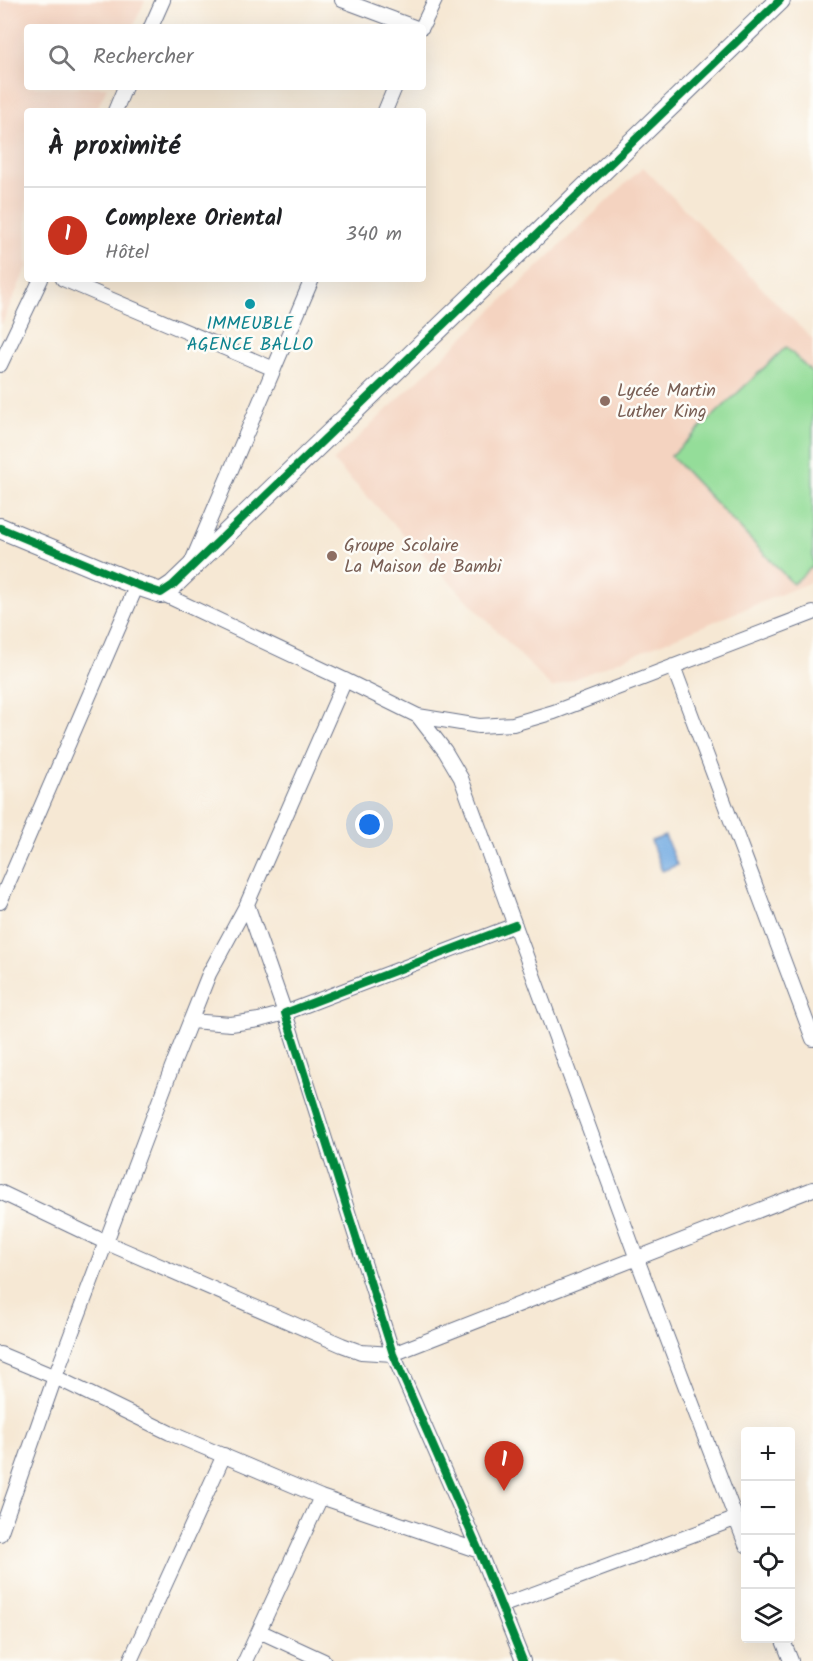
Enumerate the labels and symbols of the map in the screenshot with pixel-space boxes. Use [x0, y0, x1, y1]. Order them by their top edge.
marker: IMMEUBLE AGENCE BALLO [243, 297, 257, 311]
place label: IMMEUBLE AGENCE BALLO [187, 310, 313, 360]
place label: Lycée Martin Luther King [617, 377, 716, 427]
marker: Lycée Martin Luther King [598, 394, 612, 408]
place label: Groupe Scolaire La Maison de Bambi [344, 532, 502, 582]
marker: Groupe Scolaire La Maison de Bambi [325, 549, 339, 563]
your location [355, 810, 384, 839]
pin: 1 [484, 1442, 524, 1491]

